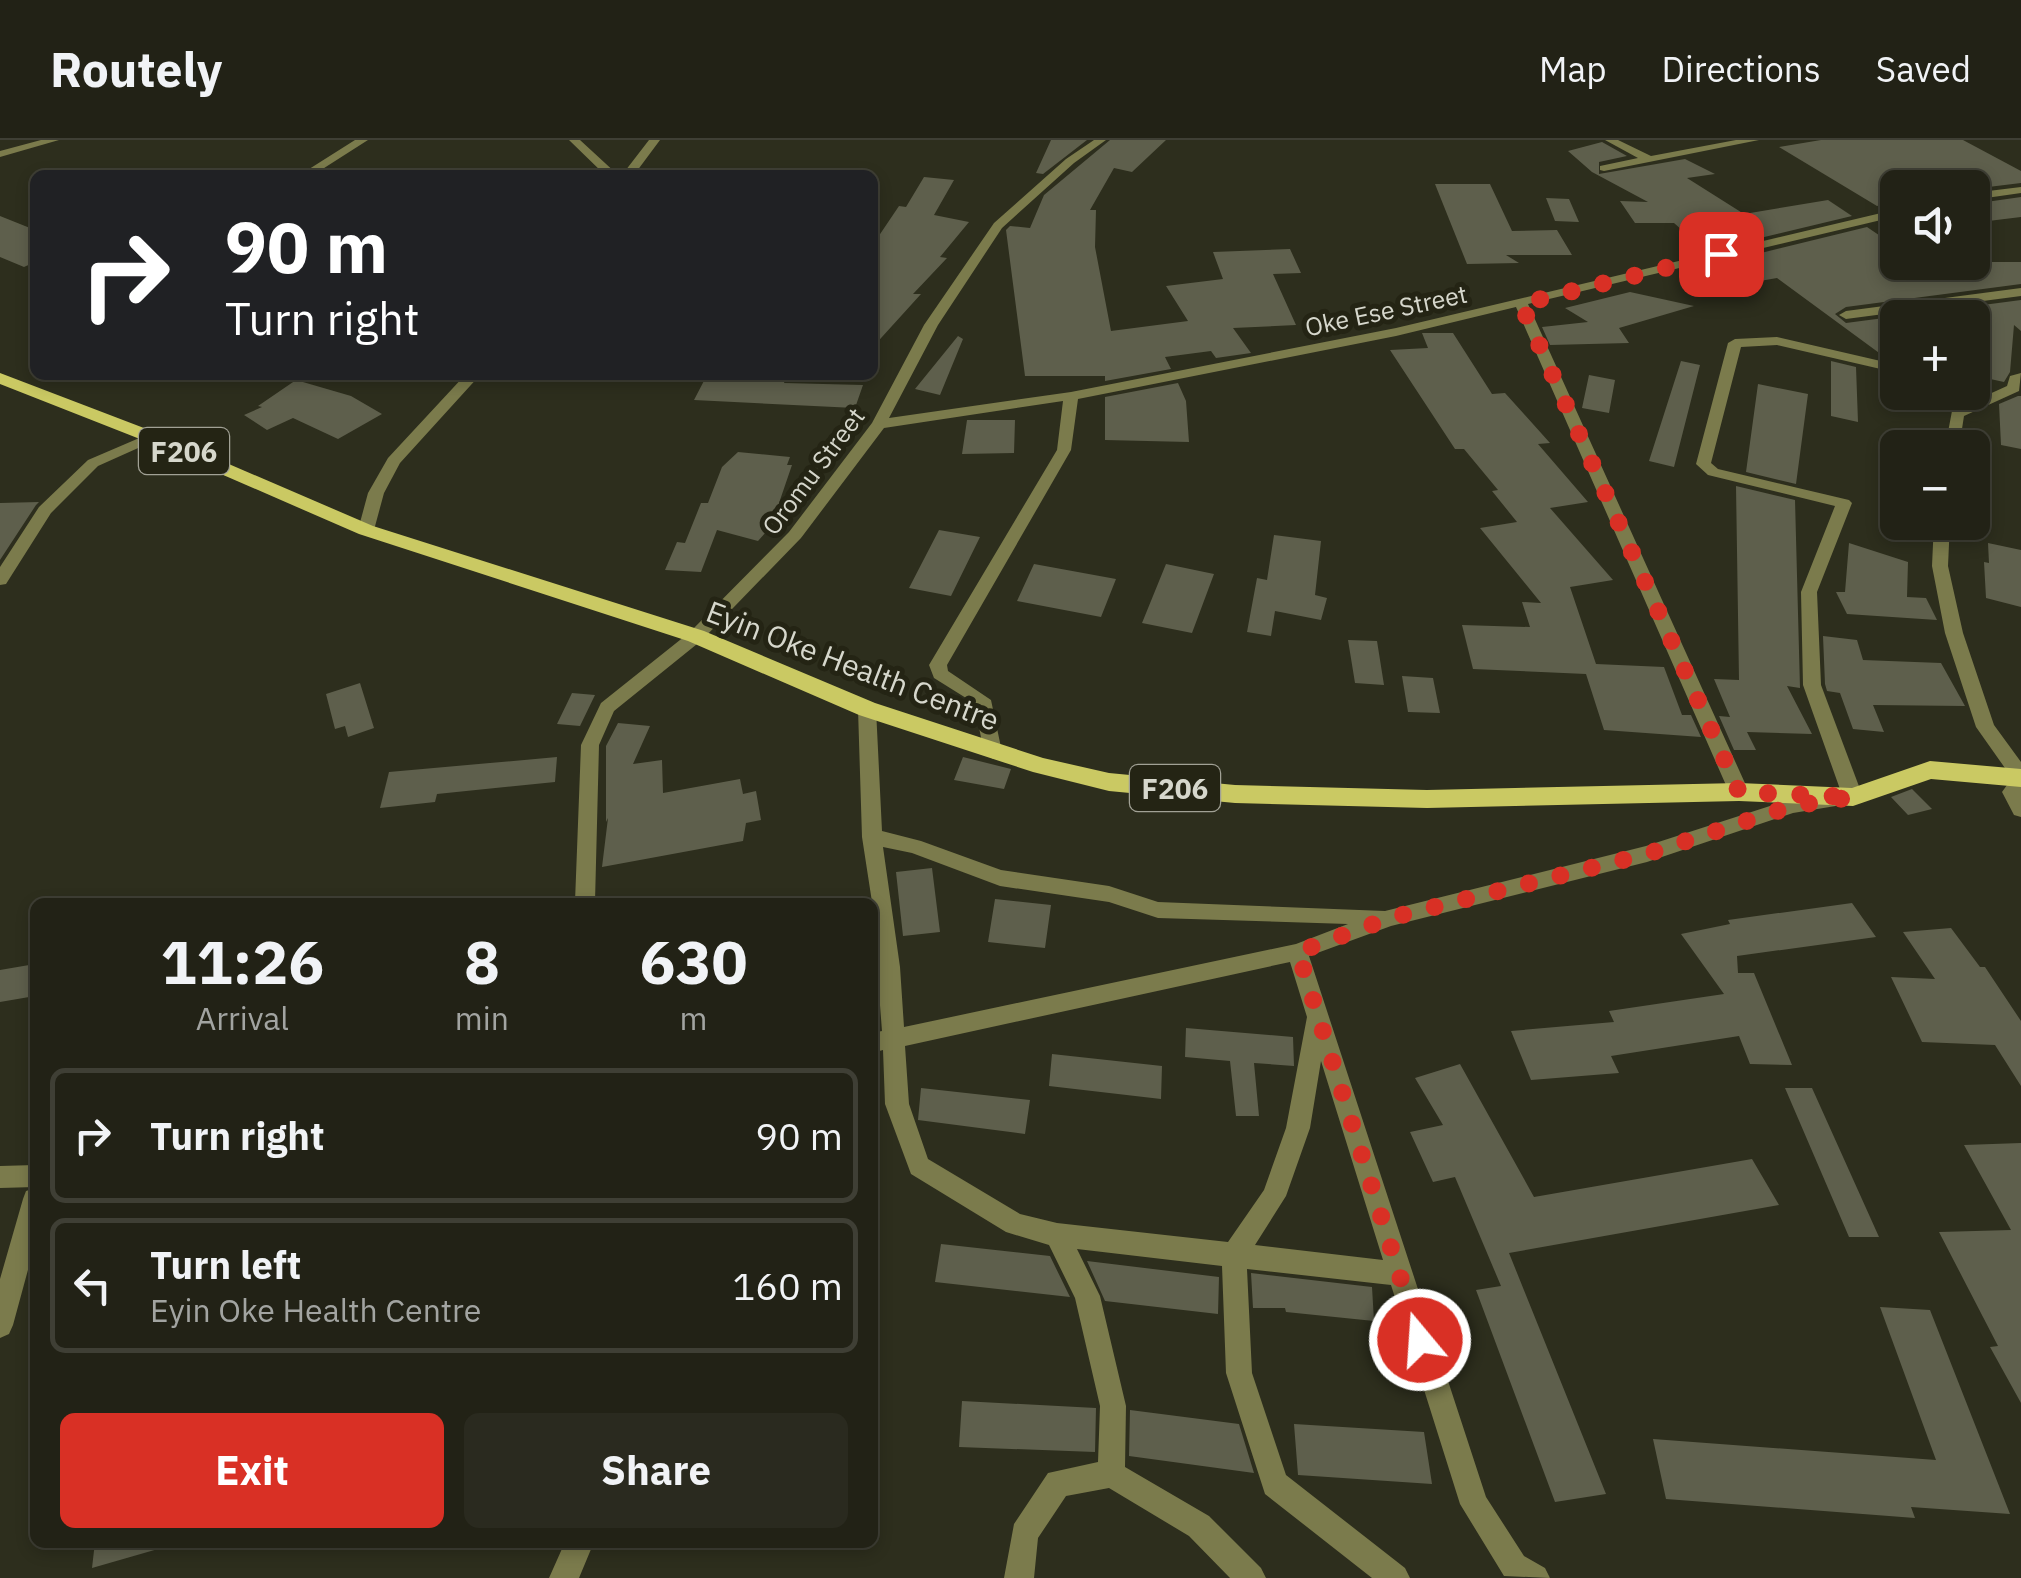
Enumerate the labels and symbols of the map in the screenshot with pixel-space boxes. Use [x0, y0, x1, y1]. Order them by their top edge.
pin [1679, 212, 1764, 297]
street label: Oke Ese Street [1302, 277, 1470, 343]
street label: Oromu Street [754, 401, 872, 541]
road number: F206 [139, 428, 229, 474]
street label: Eyin Oke Health Centre [701, 591, 1005, 739]
road number: F206 [1130, 765, 1220, 811]
position arrow [1368, 1288, 1472, 1392]

